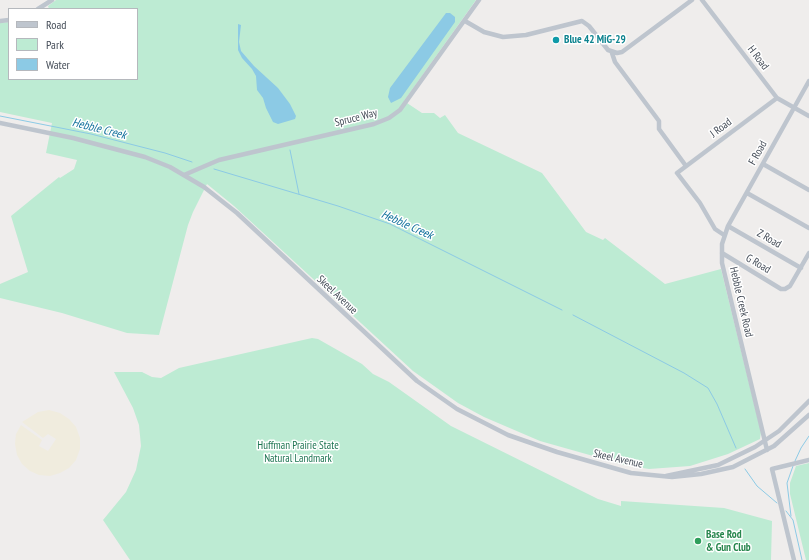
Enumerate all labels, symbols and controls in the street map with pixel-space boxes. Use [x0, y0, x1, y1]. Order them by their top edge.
legend [8, 8, 138, 80]
text: Road [46, 17, 66, 32]
place label: Blue 42 MiG-29 [564, 33, 626, 47]
marker: Blue 42 MiG-29 [551, 35, 561, 45]
text: Park [46, 37, 64, 52]
street label: H Road [745, 43, 771, 73]
text: Water [46, 57, 70, 72]
street label: Spruce Way [333, 106, 379, 130]
water label: Hebble Creek [70, 115, 128, 143]
street label: J Road [708, 116, 734, 140]
street label: F Road [746, 139, 770, 167]
water label: Hebble Creek [379, 207, 435, 243]
street label: Z Road [754, 227, 784, 251]
street label: G Road [743, 252, 773, 276]
street label: Hebble Creek Road [727, 266, 755, 338]
street label: Skeel Avenue [314, 273, 360, 317]
park label: Huffman Prairie State Natural Landmark [257, 439, 339, 465]
street label: Skeel Avenue [592, 447, 644, 471]
place label: Base Rod & Gun Club [706, 528, 751, 554]
marker: Base Rod & Gun Club [693, 536, 703, 546]

